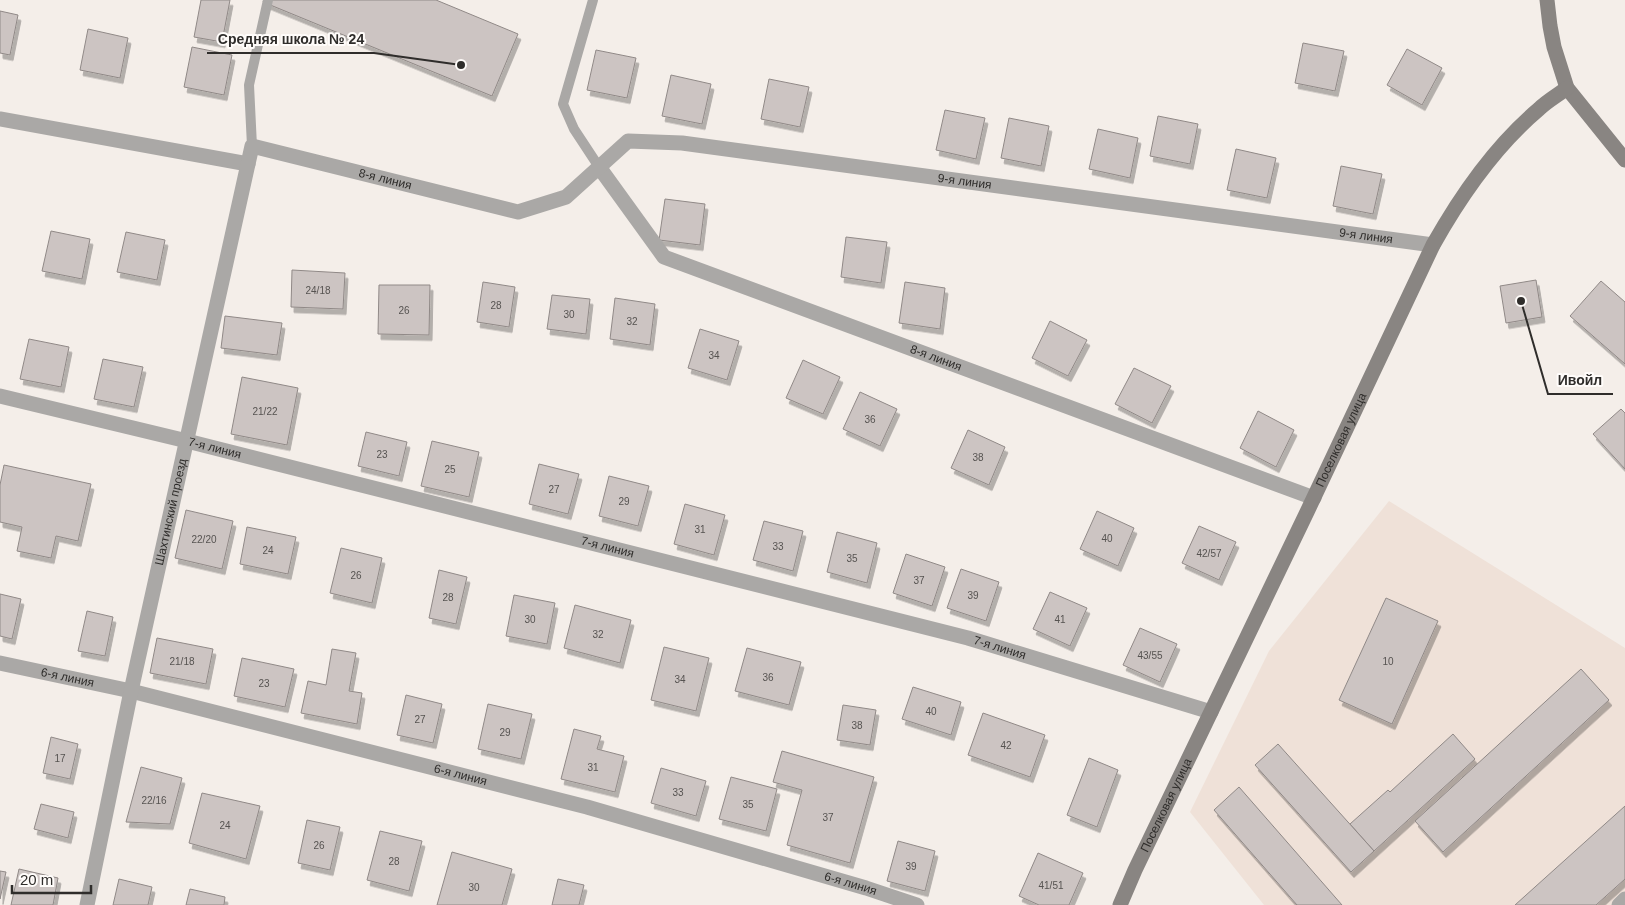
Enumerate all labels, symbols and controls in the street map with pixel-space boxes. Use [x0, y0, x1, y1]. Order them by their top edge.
callout: Средняя школа № 24 [207, 24, 374, 53]
text: Средняя школа № 24 [218, 31, 364, 47]
street label: 8-я линия [357, 166, 413, 192]
street label: 9-я линия [937, 171, 992, 192]
street label: 9-я линия [1338, 225, 1394, 246]
house number: 24/18 [305, 285, 331, 296]
house number: 28 [490, 300, 502, 311]
house number: 26 [398, 305, 410, 316]
house number: 30 [563, 309, 575, 320]
house number: 32 [626, 316, 638, 327]
street label: 8-я линия [908, 342, 964, 374]
house number: 34 [708, 350, 720, 361]
callout: Ивойл [1548, 365, 1613, 394]
text: Ивойл [1558, 372, 1602, 388]
street label: Поселковая улица [1313, 390, 1369, 489]
house number: 21/22 [252, 406, 278, 417]
house number: 36 [864, 414, 876, 425]
street label: 7-я линия [187, 435, 243, 461]
house number: 23 [376, 449, 388, 460]
house number: 38 [972, 452, 984, 463]
street label: Шахтинский проезд [152, 457, 189, 567]
house number: 25 [444, 464, 456, 475]
house number: 27 [548, 484, 560, 495]
house number: 29 [618, 496, 630, 507]
house number: 31 [694, 524, 706, 535]
house number: 40 [1101, 533, 1113, 544]
house number: 22/20 [191, 534, 217, 545]
street label: 7-я линия [580, 534, 635, 560]
house number: 33 [772, 541, 784, 552]
house number: 24 [262, 545, 274, 556]
house number: 42/57 [1196, 548, 1222, 559]
house number: 35 [846, 553, 858, 564]
house number: 26 [350, 570, 362, 581]
house number: 37 [913, 575, 925, 586]
house number: 39 [967, 590, 979, 601]
house number: 28 [442, 592, 454, 603]
house number: 30 [524, 614, 536, 625]
house number: 41 [1054, 614, 1066, 625]
house number: 32 [592, 629, 604, 640]
street label: 7-я линия [972, 633, 1028, 662]
house number: 43/55 [1137, 650, 1163, 661]
house number: 21/18 [169, 656, 195, 667]
house number: 10 [1382, 656, 1394, 667]
street label: 6-я линия [40, 665, 95, 690]
house number: 36 [762, 672, 774, 683]
house number: 34 [674, 674, 686, 685]
house number: 23 [258, 678, 270, 689]
house number: 40 [925, 706, 937, 717]
house number: 27 [414, 714, 426, 725]
house number: 38 [851, 720, 863, 731]
house number: 29 [499, 727, 511, 738]
house number: 42 [1000, 740, 1012, 751]
house number: 17 [54, 753, 66, 764]
street label: Поселковая улица [1138, 756, 1195, 854]
street label: 6-я линия [433, 761, 488, 788]
house number: 31 [587, 762, 599, 773]
house number: 33 [672, 787, 684, 798]
house number: 22/16 [141, 795, 167, 806]
house number: 35 [742, 799, 754, 810]
house number: 37 [822, 812, 834, 823]
house number: 24 [219, 820, 231, 831]
house number: 26 [313, 840, 325, 851]
house number: 28 [388, 856, 400, 867]
house number: 39 [905, 861, 917, 872]
scale bar [12, 862, 91, 894]
street label: 6-я линия [823, 869, 879, 898]
text: 20 m [20, 871, 53, 888]
house number: 41/51 [1038, 880, 1064, 891]
house number: 30 [468, 882, 480, 893]

